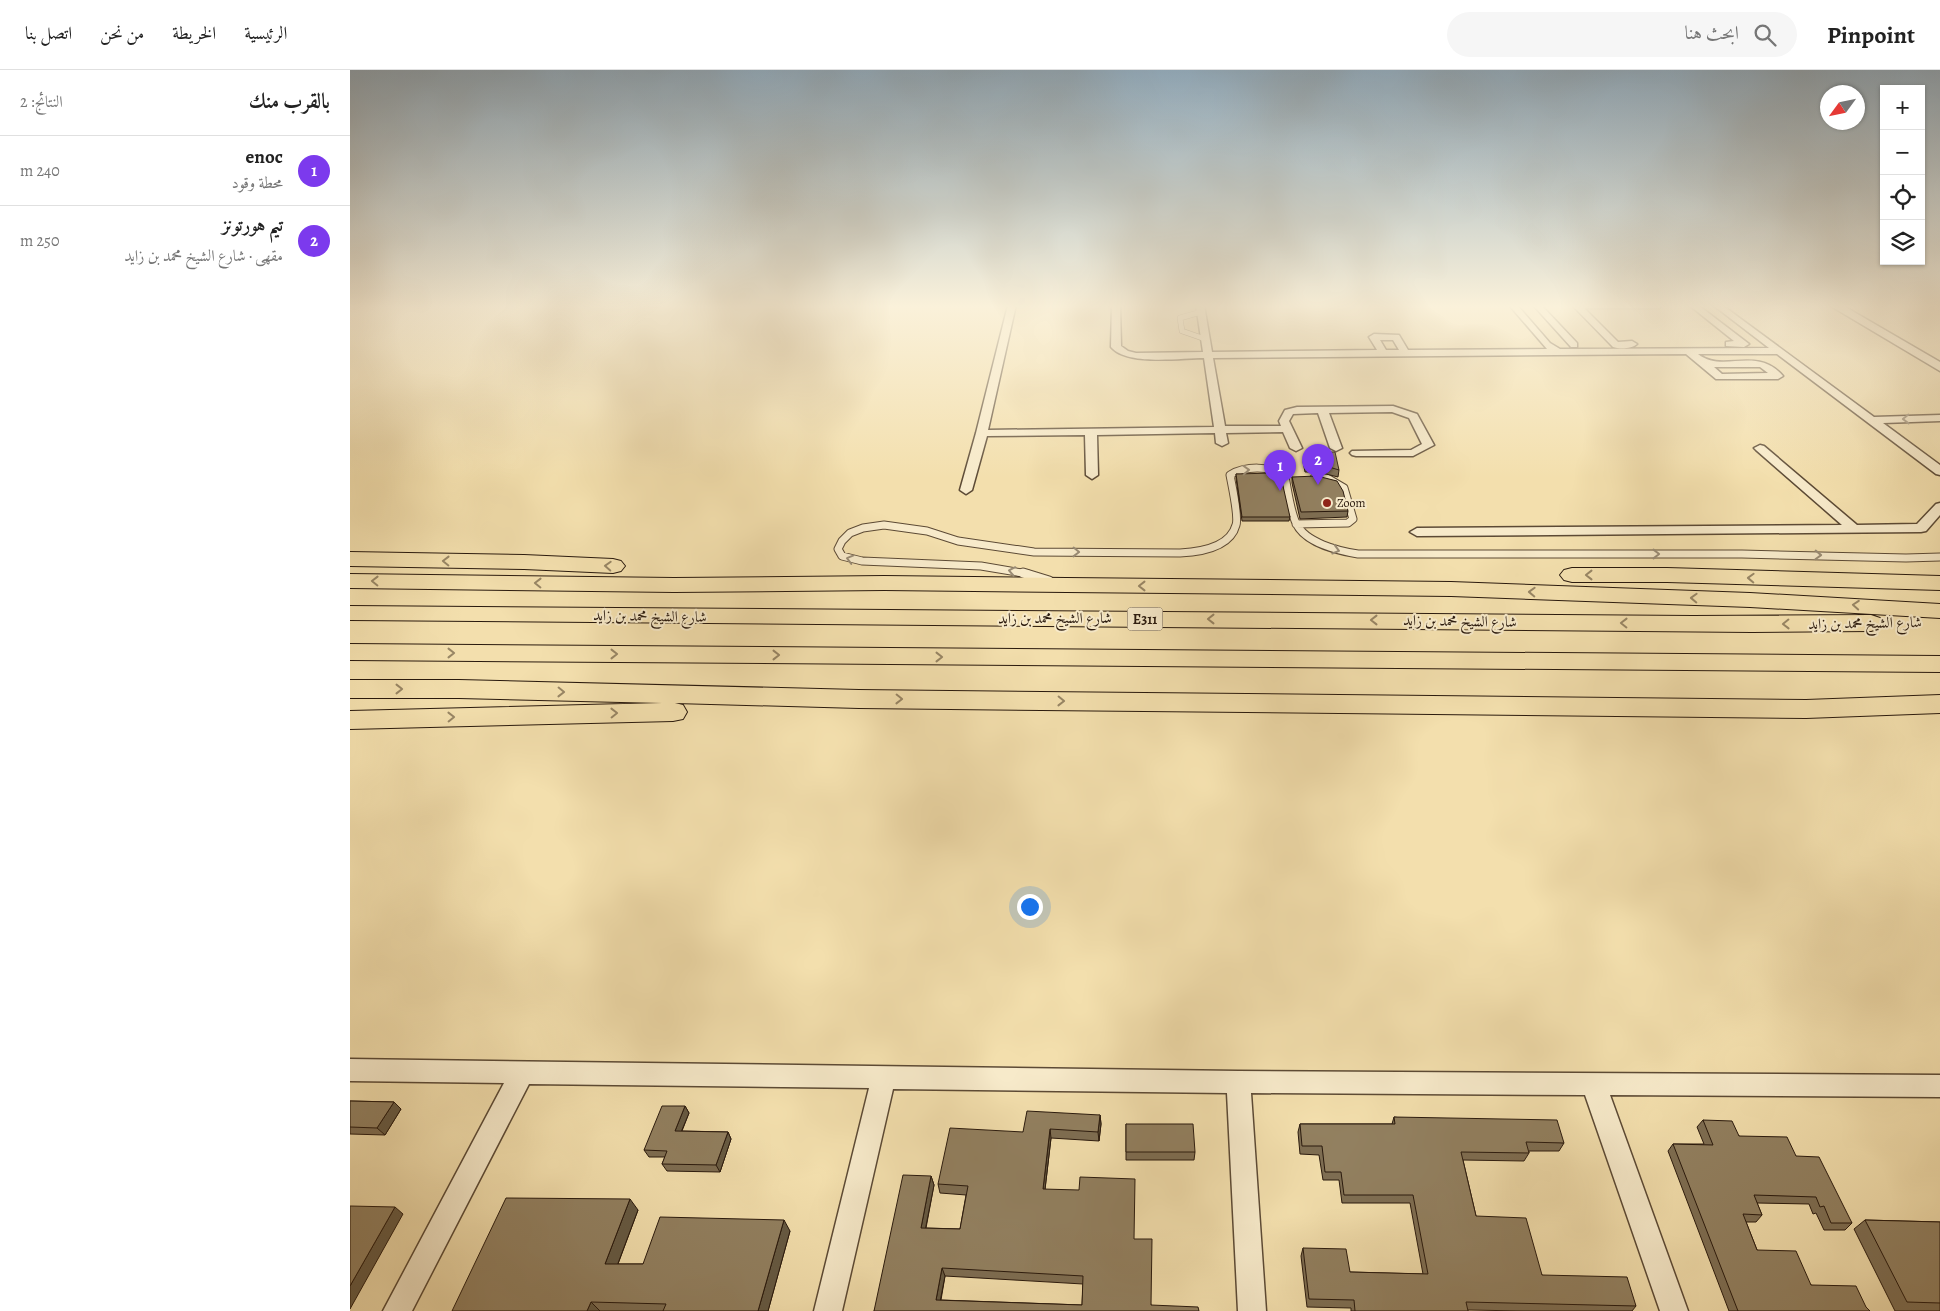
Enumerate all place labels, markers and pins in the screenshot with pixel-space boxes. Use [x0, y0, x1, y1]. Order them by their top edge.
pin: 2 [1302, 444, 1334, 485]
pin: 1 [1264, 450, 1296, 491]
place label: Zoom [1337, 495, 1366, 511]
marker: Zoom [1321, 497, 1333, 509]

